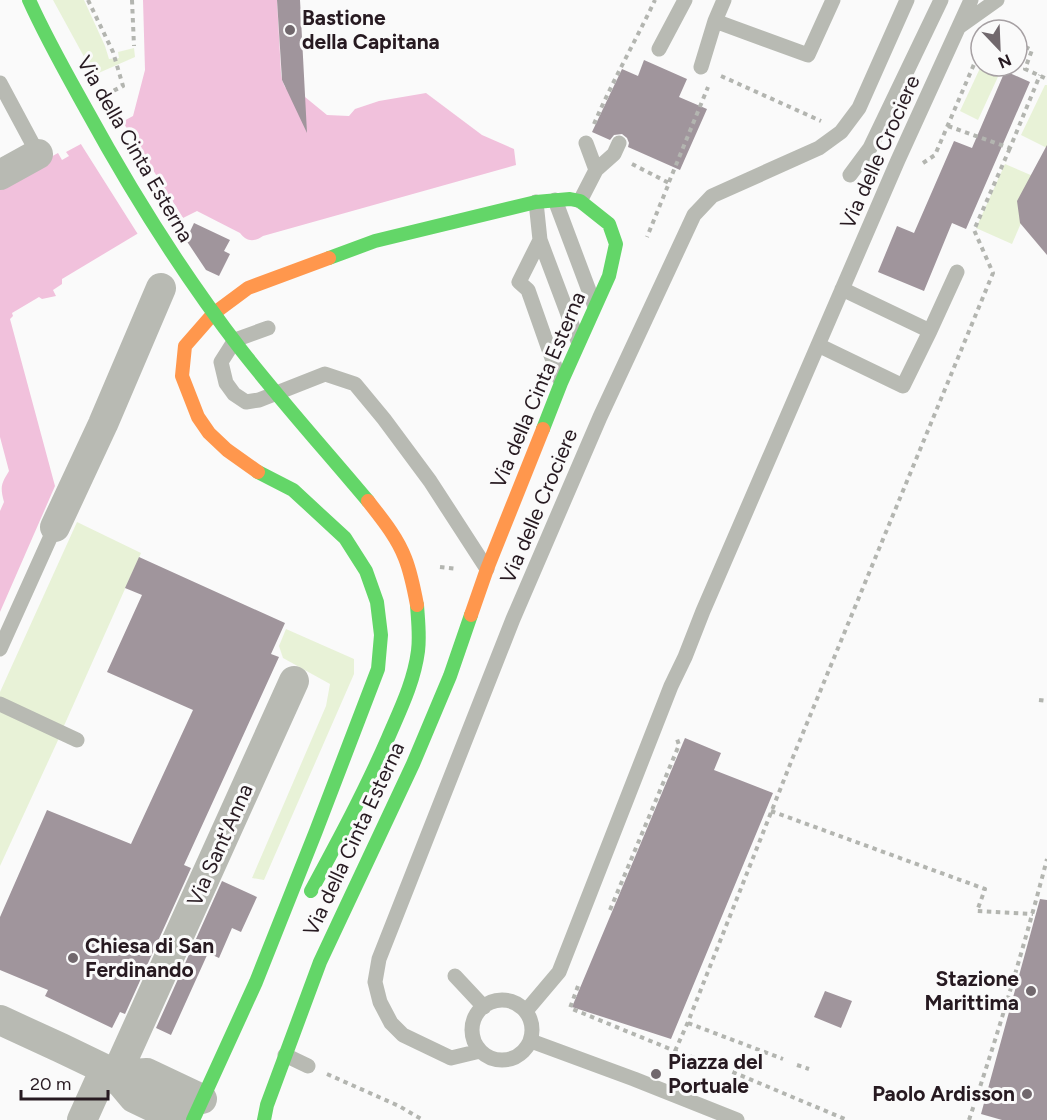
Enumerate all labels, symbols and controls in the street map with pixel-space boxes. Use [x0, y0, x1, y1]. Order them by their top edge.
place label: Bastione della Capitana [302, 5, 440, 54]
north arrow [969, 18, 1029, 78]
marker: Bastione della Capitana [283, 23, 297, 37]
text: N [995, 50, 1014, 73]
street label: Via della Cinta Esterna [72, 51, 199, 246]
street label: Via delle Crociere [834, 71, 925, 233]
street label: Via della Cinta Esterna [485, 288, 590, 492]
street label: Via delle Crociere [495, 425, 582, 587]
street label: Via della Cinta Esterna [298, 738, 409, 940]
street label: Via Sant'Anna [181, 780, 258, 910]
place label: Chiesa di San Ferdinando [85, 933, 214, 982]
marker: Chiesa di San Ferdinando [66, 951, 80, 965]
place label: Stazione Marittima [924, 966, 1019, 1015]
marker: Stazione Marittima [1024, 984, 1038, 998]
place label: Piazza del Portuale [668, 1049, 763, 1098]
scale bar [21, 1063, 108, 1101]
marker: Piazza del Portuale [649, 1067, 663, 1081]
text: 20 m [30, 1073, 71, 1095]
place label: Paolo Ardisson [872, 1081, 1015, 1106]
marker: Paolo Ardisson [1020, 1087, 1034, 1101]

